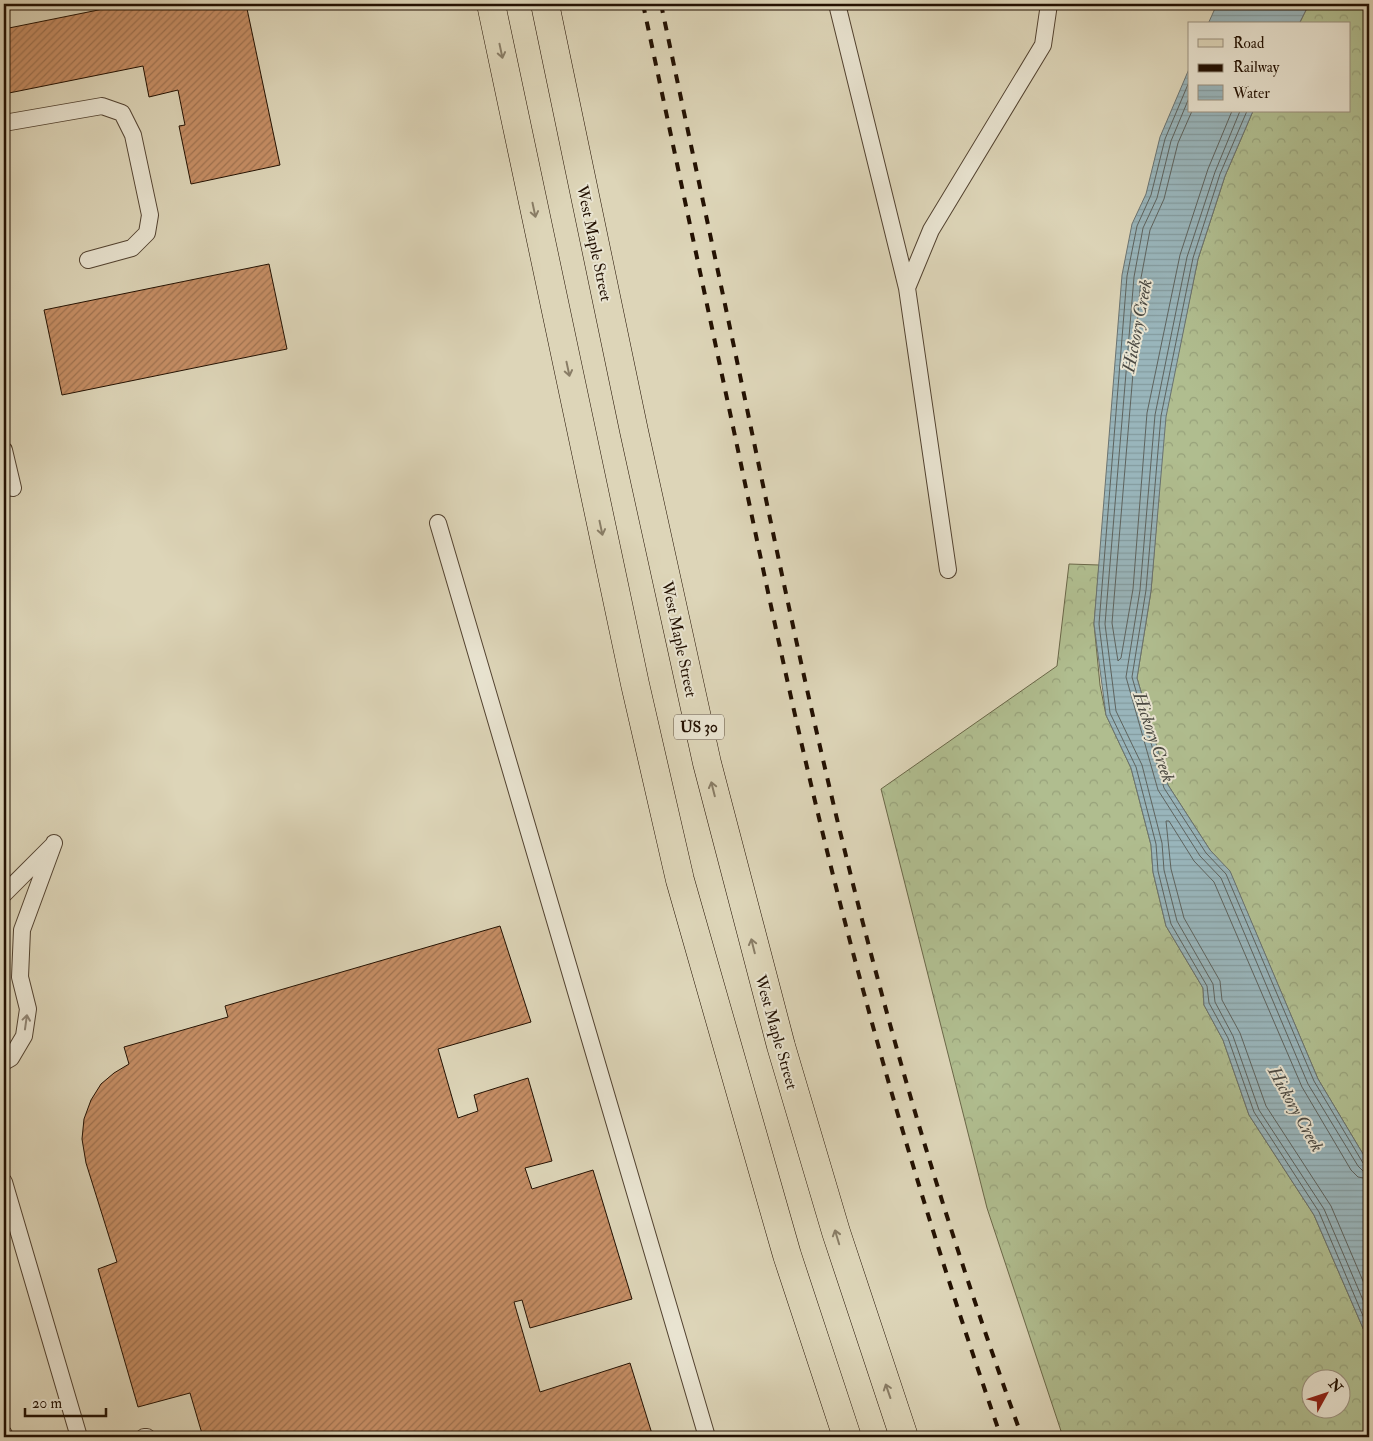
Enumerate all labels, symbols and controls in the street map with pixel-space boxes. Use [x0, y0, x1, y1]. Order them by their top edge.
legend [1188, 22, 1350, 112]
text: Road [1233, 34, 1265, 53]
one-way arrow [496, 43, 506, 59]
text: Railway [1233, 58, 1280, 77]
text: Water [1232, 84, 1270, 103]
street label: West Maple Street [571, 182, 616, 303]
one-way arrow [530, 202, 539, 218]
water label: Hickory Creek [1117, 278, 1158, 376]
one-way arrow [563, 361, 573, 377]
one-way arrow [597, 520, 607, 536]
street label: West Maple Street [656, 578, 701, 699]
water label: Hickory Creek [1127, 688, 1180, 786]
road number: US 30 [674, 714, 724, 740]
one-way arrow [708, 781, 717, 797]
one-way arrow [748, 939, 757, 955]
street label: West Maple Street [749, 972, 802, 1092]
one-way arrow [22, 1014, 32, 1030]
water label: Hickory Creek [1262, 1061, 1329, 1156]
one-way arrow [832, 1230, 841, 1245]
north arrow [1300, 1368, 1350, 1418]
text: N [1324, 1375, 1346, 1397]
one-way arrow [883, 1384, 892, 1399]
scale bar [25, 1386, 106, 1418]
text: 20 m [32, 1394, 62, 1413]

